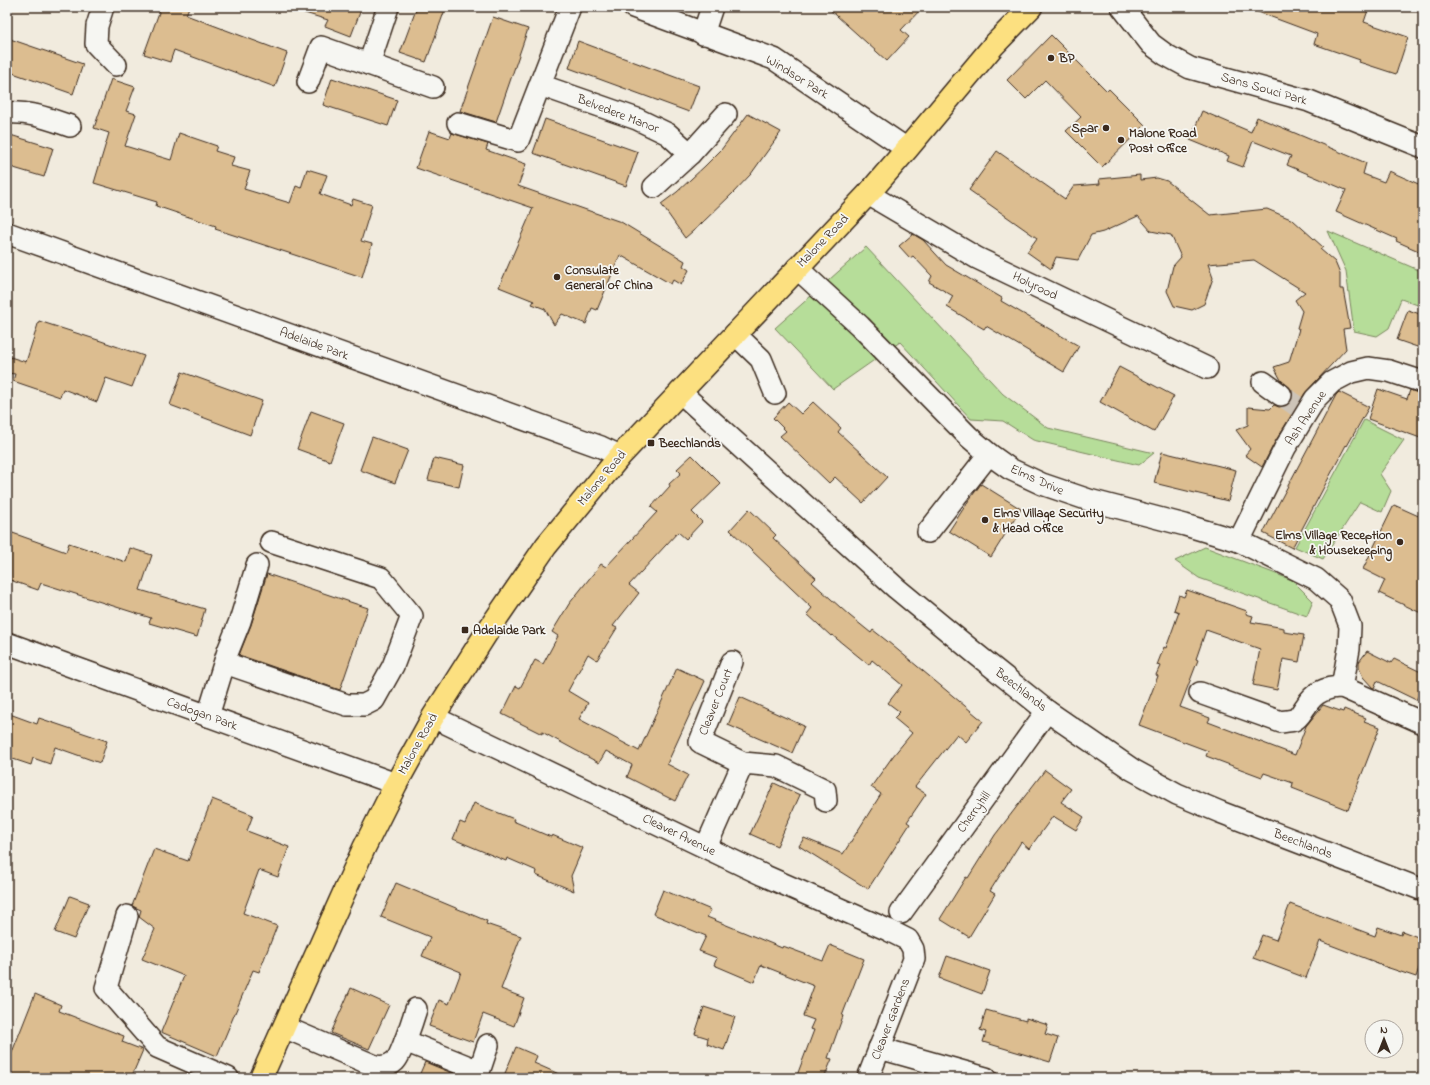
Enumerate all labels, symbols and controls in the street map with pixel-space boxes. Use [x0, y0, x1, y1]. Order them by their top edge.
place label: BP [1058, 49, 1075, 68]
street label: Windsor Park [762, 50, 832, 104]
marker: BP [1046, 53, 1056, 63]
street label: Sans Souci Park [1219, 68, 1310, 110]
street label: Belvedere Manor [573, 89, 663, 139]
place label: Spar [1072, 119, 1099, 138]
marker: Spar [1101, 123, 1111, 133]
place label: Malone Road Post Office [1129, 124, 1197, 158]
marker: Malone Road Post Office [1116, 135, 1126, 145]
street label: Malone Road [793, 210, 854, 272]
place label: Consulate General of China [565, 261, 653, 295]
street label: Holyrood [1009, 267, 1061, 306]
marker: Consulate General of China [552, 272, 562, 282]
street label: Adelaide Park [277, 323, 352, 365]
street label: Ash Avenue [1281, 386, 1332, 449]
place label: Beechlands [658, 434, 721, 453]
marker: Beechlands [646, 438, 656, 448]
street label: Malone Road [573, 445, 631, 510]
street label: Elms Drive [1007, 460, 1067, 500]
place label: Elms Village Security & Head Office [992, 504, 1104, 538]
marker: Elms Village Security & Head Office [980, 515, 990, 525]
place label: Elms Village Reception & Housekeeping [1275, 526, 1393, 562]
marker: Elms Village Reception & Housekeeping [1395, 537, 1405, 547]
place label: Adelaide Park [473, 621, 546, 640]
marker: Adelaide Park [460, 625, 470, 635]
street label: Beechlands [990, 663, 1052, 717]
street label: Cleaver Court [694, 665, 738, 738]
street label: Cadogan Park [164, 692, 240, 737]
street label: Malone Road [393, 709, 443, 778]
street label: Cherryhill [952, 787, 996, 837]
street label: Cleaver Avenue [639, 809, 719, 861]
street label: Beechlands [1270, 824, 1336, 864]
street label: Cleaver Gardens [867, 975, 915, 1063]
north arrow [1364, 1019, 1404, 1059]
text: N [1380, 1022, 1388, 1038]

